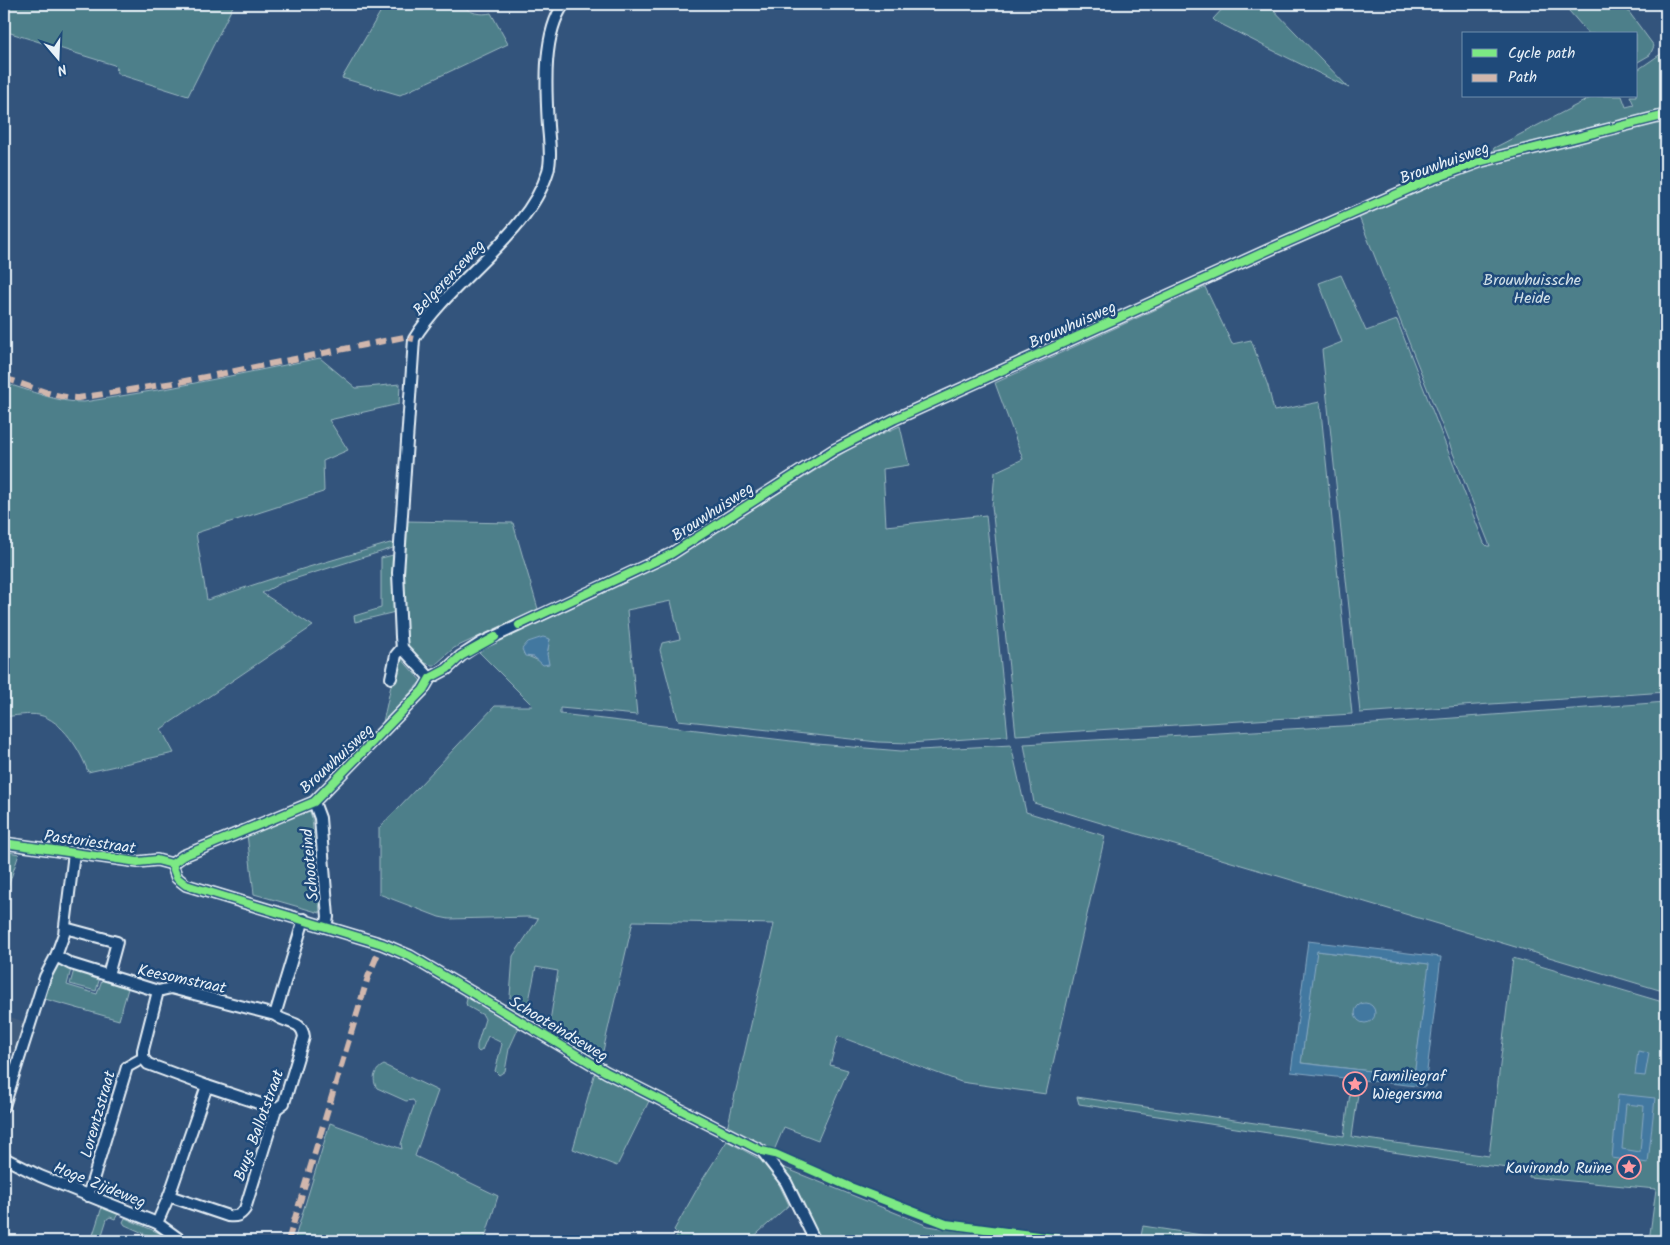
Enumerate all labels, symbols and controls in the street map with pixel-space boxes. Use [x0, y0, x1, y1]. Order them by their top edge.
north arrow [32, 32, 82, 82]
legend [1462, 32, 1638, 98]
text: Cycle path [1508, 42, 1575, 66]
text: N [54, 58, 70, 81]
text: Path [1508, 66, 1537, 90]
street label: Brouwhuisweg [1396, 136, 1493, 191]
street label: Belgerenseweg [407, 234, 491, 322]
park label: Brouwhuissche Heide [1483, 268, 1581, 311]
street label: Brouwhuisweg [1025, 295, 1120, 356]
street label: Brouwhuisweg [667, 476, 759, 548]
street label: Brouwhuisweg [294, 718, 380, 800]
street label: Pastoriestraat [42, 824, 138, 861]
street label: Schooteind [295, 827, 326, 902]
street label: Keesomstraat [135, 958, 229, 1001]
street label: Schooteindseweg [504, 990, 613, 1069]
place label: Familiegraf Wiegersma [1372, 1064, 1448, 1107]
street label: Buys Ballotstraat [228, 1065, 291, 1185]
street label: Lorentzstraat [74, 1067, 123, 1161]
place icon: Familiegraf Wiegersma [1342, 1071, 1368, 1097]
place icon: Kavirondo Ruïne [1616, 1154, 1642, 1180]
street label: Hoge Zijdeweg [49, 1155, 149, 1215]
place label: Kavirondo Ruïne [1505, 1156, 1612, 1181]

